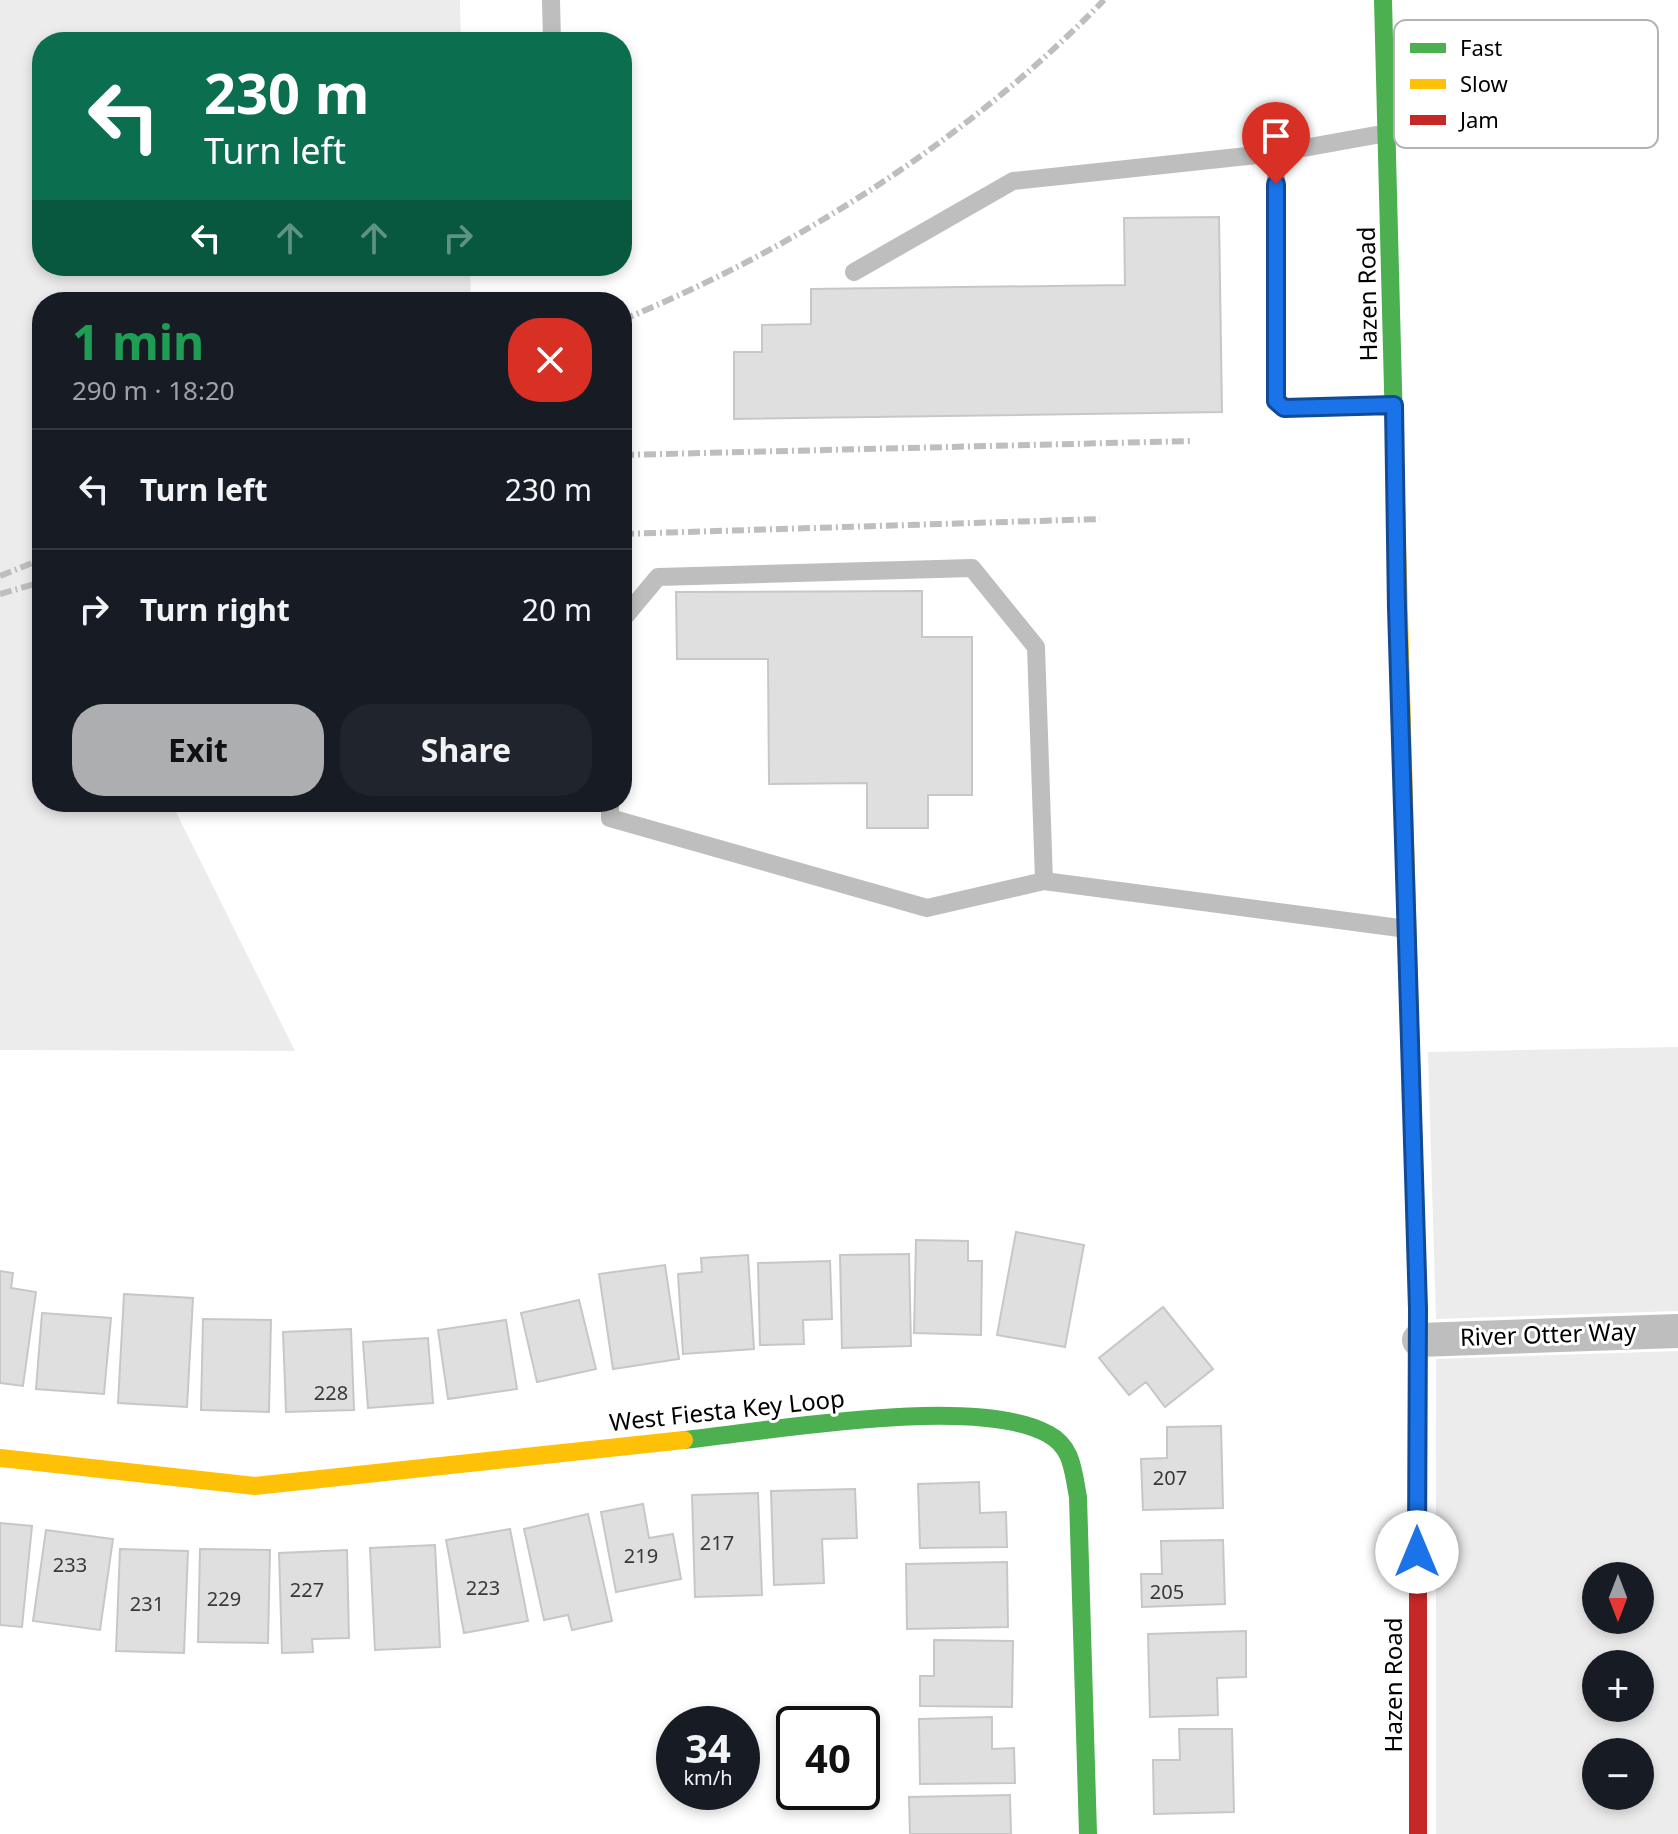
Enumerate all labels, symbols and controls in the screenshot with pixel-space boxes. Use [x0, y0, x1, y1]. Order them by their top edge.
legend [1394, 20, 1658, 148]
text: Fast [1460, 32, 1502, 62]
text: 230 m [204, 54, 369, 130]
icon: left [72, 64, 176, 168]
text: Slow [1460, 68, 1509, 98]
pin [1242, 102, 1310, 184]
text: Jam [1458, 104, 1499, 134]
icon: arrive [1254, 114, 1298, 158]
text: Turn left [204, 126, 346, 175]
icon: left [184, 216, 228, 260]
icon: ahead [268, 216, 312, 260]
icon: ahead [352, 216, 396, 260]
icon: right [436, 216, 480, 260]
street label: Hazen Road [1349, 226, 1384, 362]
text: 1 min [72, 309, 204, 374]
button: close [508, 318, 592, 402]
text: 290 m · 18:20 [72, 372, 235, 408]
icon: left [72, 467, 116, 511]
text: Turn left [140, 469, 268, 510]
text: 230 m [505, 469, 592, 510]
icon: right [72, 587, 116, 631]
text: Turn right [140, 589, 290, 630]
text: 20 m [522, 589, 592, 630]
button: Exit [72, 704, 324, 796]
button: Share [340, 704, 592, 796]
street label: River Otter Way [1459, 1314, 1637, 1353]
house number: 228 [314, 1379, 348, 1406]
street label: West Fiesta Key Loop [607, 1381, 846, 1438]
house number: 207 [1153, 1464, 1187, 1491]
position arrow [1375, 1510, 1459, 1594]
house number: 217 [700, 1529, 734, 1556]
house number: 219 [624, 1542, 658, 1569]
house number: 233 [53, 1551, 87, 1578]
north arrow [1582, 1562, 1654, 1634]
map controls [1582, 1562, 1654, 1810]
house number: 223 [466, 1574, 500, 1601]
house number: 227 [290, 1576, 324, 1603]
house number: 205 [1150, 1578, 1184, 1605]
house number: 229 [207, 1585, 241, 1612]
house number: 231 [130, 1590, 164, 1617]
street label: Hazen Road [1376, 1618, 1409, 1752]
button: + [1582, 1650, 1654, 1722]
speed limit sign: 40 [776, 1706, 880, 1810]
text: 34 [685, 1720, 731, 1775]
button: − [1582, 1738, 1654, 1810]
text: km/h [683, 1764, 733, 1791]

